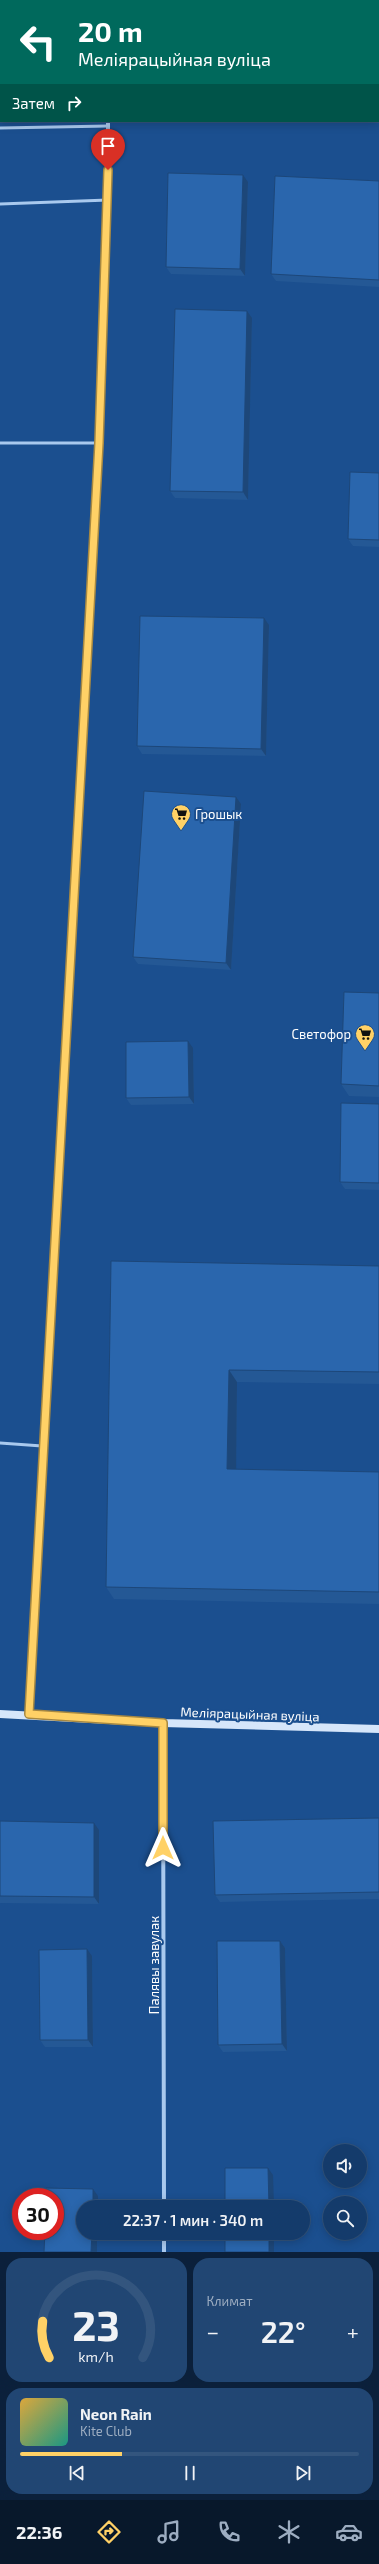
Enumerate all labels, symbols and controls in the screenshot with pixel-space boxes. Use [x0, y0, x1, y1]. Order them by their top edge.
text: 20 m [78, 14, 143, 48]
icon: left [12, 16, 64, 68]
text: Меліярацыйная вуліца [78, 48, 271, 70]
icon: right [63, 92, 85, 114]
text: Затем [12, 94, 55, 112]
pin [91, 129, 125, 170]
icon: arrive [97, 135, 119, 157]
supermarket icon: Грошык [170, 803, 192, 831]
place label: Грошык [195, 806, 242, 822]
supermarket icon: Светофор [354, 1023, 376, 1051]
place label: Светофор [292, 1026, 351, 1042]
street label: Меліярацыйная вуліца [180, 1704, 320, 1724]
position arrow [142, 1827, 184, 1869]
street label: Палявы завулак [146, 1916, 162, 2014]
map controls [323, 2144, 367, 2240]
button: sound [323, 2144, 367, 2188]
speed limit sign: 30 [12, 2188, 64, 2240]
button: search [323, 2196, 367, 2240]
text: 22:37 · 1 мин · 340 m [123, 2211, 263, 2229]
text: Климат [207, 2293, 253, 2309]
text: 23 [72, 2299, 120, 2349]
text: 22° [261, 2313, 306, 2349]
text: − [207, 2318, 219, 2344]
text: + [347, 2318, 359, 2344]
text: km/h [79, 2348, 114, 2365]
text: Neon Rain [80, 2405, 152, 2423]
text: Kite Club [80, 2423, 132, 2439]
icon: previous [66, 2462, 88, 2484]
icon: pause [179, 2462, 201, 2484]
icon: next [292, 2462, 314, 2484]
icon: directions [95, 2518, 123, 2546]
icon: music [155, 2518, 183, 2546]
icon: phone [215, 2518, 243, 2546]
icon: climate [275, 2518, 303, 2546]
icon: car [335, 2518, 363, 2546]
text: 22:36 [16, 2521, 62, 2543]

